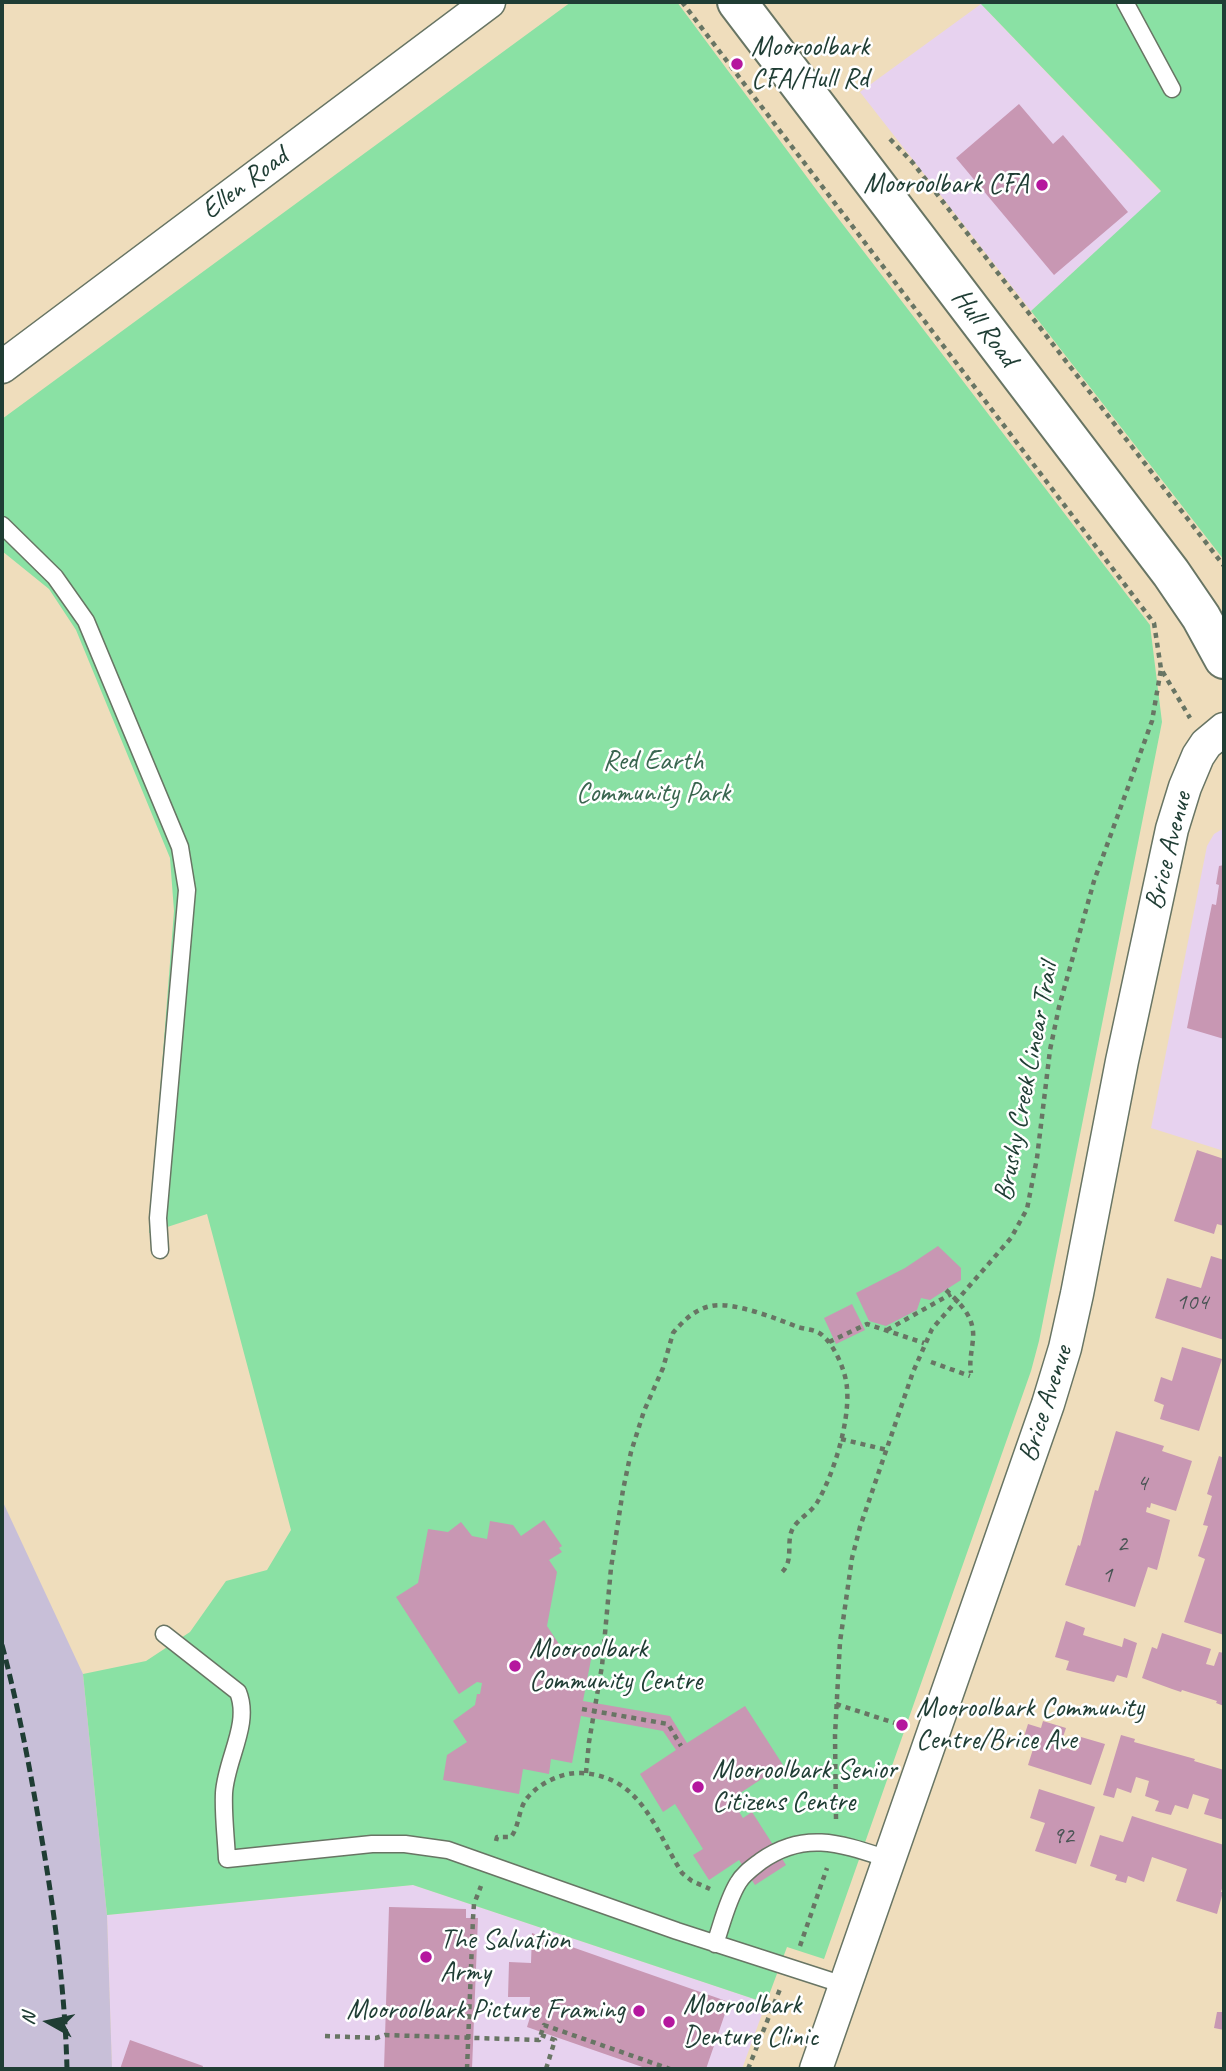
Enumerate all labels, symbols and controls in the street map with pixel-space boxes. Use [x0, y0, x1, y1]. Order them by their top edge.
place label: Mooroolbark CFA/Hull Rd [751, 31, 869, 97]
marker: Mooroolbark CFA/Hull Rd [729, 56, 745, 72]
street label: Ellen Road [195, 141, 295, 227]
place label: Mooroolbark CFA [863, 168, 1028, 202]
marker: Mooroolbark CFA [1034, 177, 1050, 193]
street label: Hull Road [944, 282, 1024, 374]
park label: Red Earth Community Park [576, 745, 730, 811]
street label: Brice Avenue [1138, 789, 1200, 913]
street label: Brushy Creek Linear Trail [987, 960, 1067, 1204]
house number: 104 [1176, 1289, 1208, 1317]
street label: Brice Avenue [1011, 1342, 1081, 1466]
house number: 4 [1137, 1470, 1147, 1498]
house number: 2 [1117, 1531, 1127, 1559]
house number: 1 [1102, 1562, 1112, 1590]
place label: Mooroolbark Community Centre [529, 1633, 702, 1699]
marker: Mooroolbark Community Centre [507, 1658, 523, 1674]
place label: Mooroolbark Community Centre/Brice Ave [916, 1692, 1144, 1758]
marker: Mooroolbark Community Centre/Brice Ave [894, 1717, 910, 1733]
place label: Mooroolbark Senior Citizens Centre [712, 1754, 897, 1820]
marker: Mooroolbark Senior Citizens Centre [690, 1779, 706, 1795]
house number: 92 [1052, 1823, 1074, 1851]
place label: The Salvation Army [440, 1924, 570, 1990]
marker: The Salvation Army [418, 1949, 434, 1965]
north arrow [14, 1987, 84, 2057]
place label: Mooroolbark Denture Clinic [683, 1989, 818, 2055]
place label: Mooroolbark Picture Framing [346, 1994, 625, 2028]
marker: Mooroolbark Picture Framing [631, 2003, 647, 2019]
text: N [15, 2011, 41, 2026]
marker: Mooroolbark Denture Clinic [661, 2014, 677, 2030]

